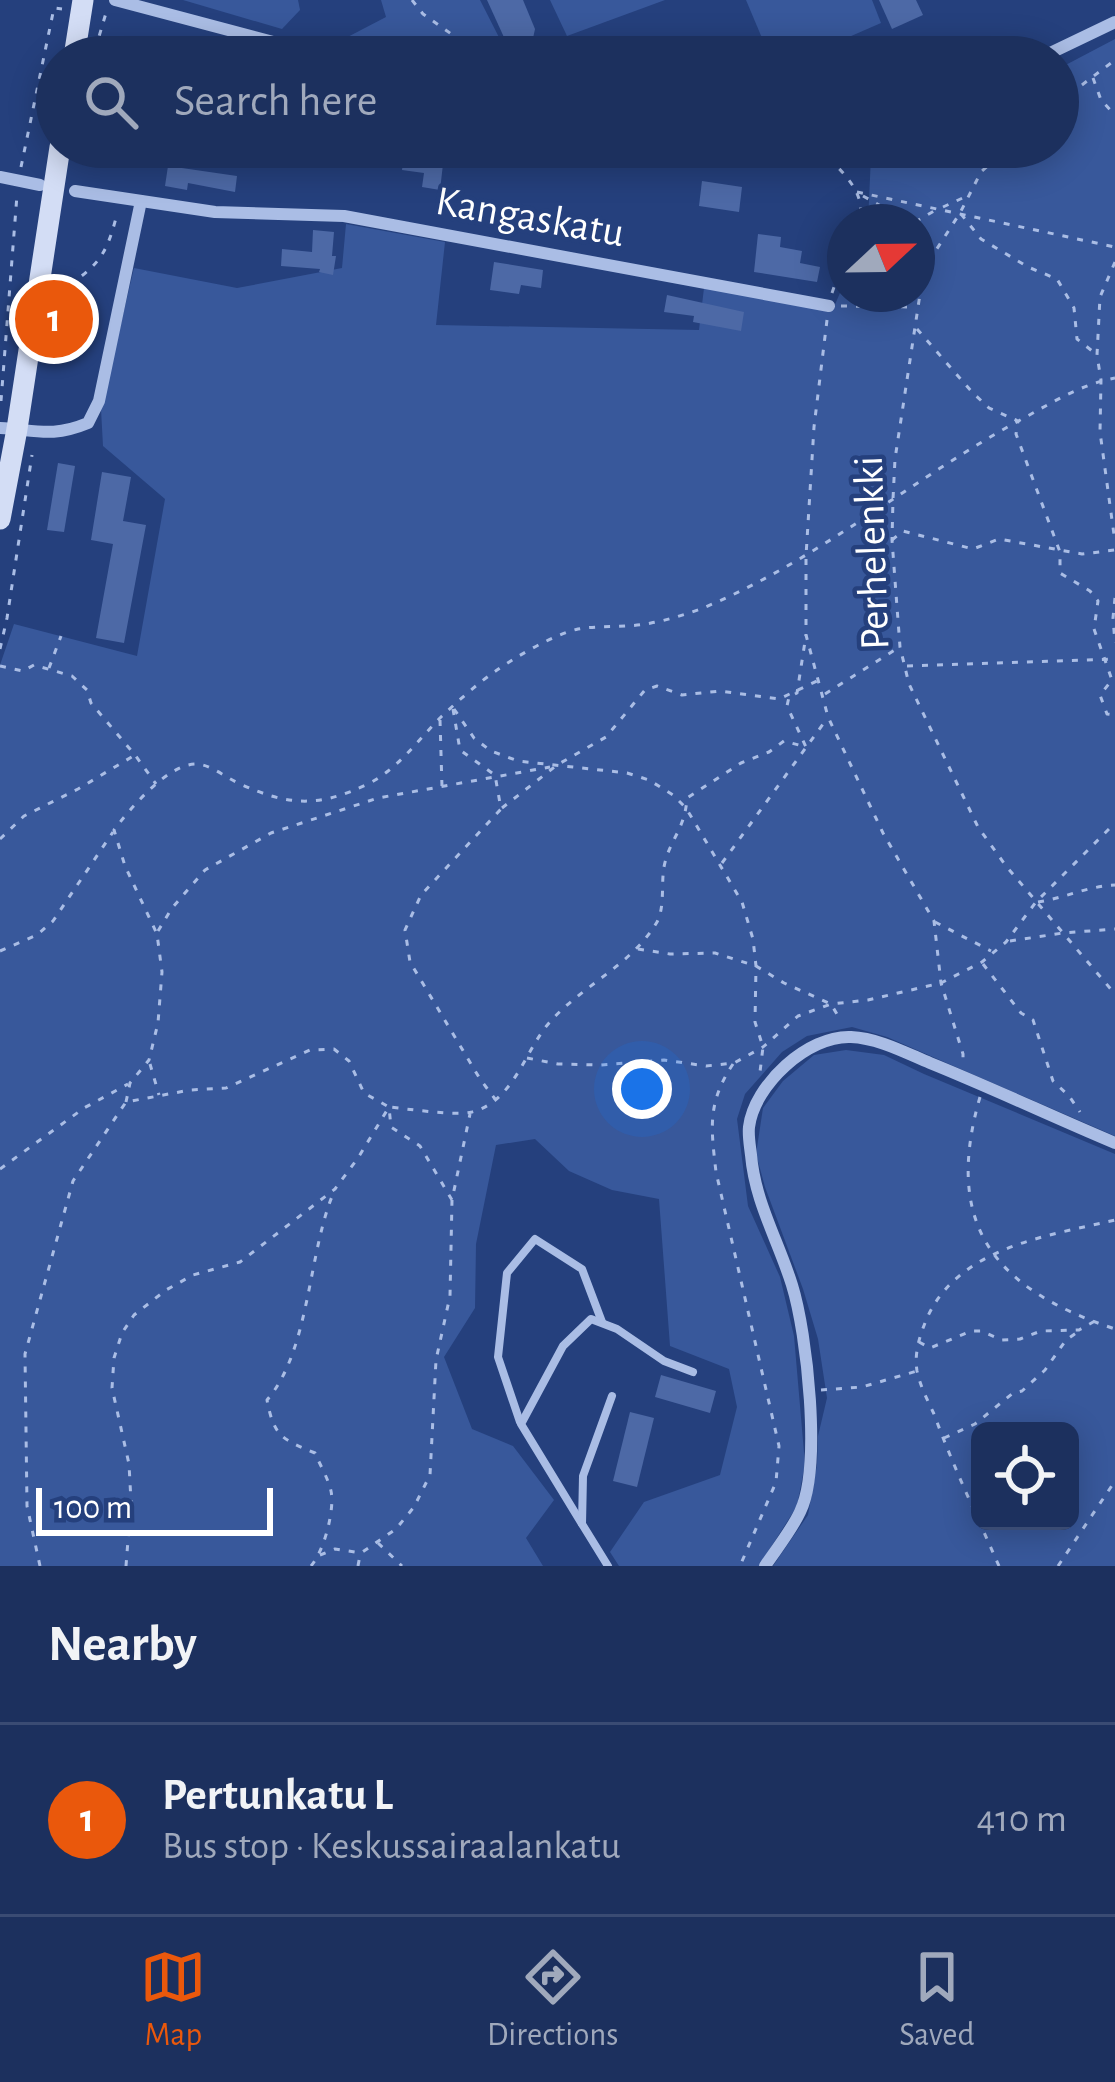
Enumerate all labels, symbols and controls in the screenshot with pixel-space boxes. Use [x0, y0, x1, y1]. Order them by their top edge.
search box [36, 36, 1079, 168]
icon: search [78, 69, 144, 135]
text: Search here [174, 79, 377, 124]
street label: Kangaskatu [432, 180, 628, 254]
north arrow [827, 204, 935, 312]
pin: 1 [15, 274, 93, 364]
street label: Perhelenkki [848, 455, 896, 651]
your location [612, 1059, 672, 1119]
map controls [971, 1422, 1079, 1530]
button: locate [971, 1422, 1079, 1530]
scale bar [36, 1482, 273, 1535]
text: 100 m [54, 1492, 132, 1525]
text: Nearby [48, 1619, 197, 1670]
text: Pertunkatu L [162, 1773, 393, 1818]
text: 1 [80, 1800, 94, 1839]
text: 410 m [977, 1800, 1067, 1839]
text: Bus stop · Keskussairaalankatu [162, 1827, 621, 1866]
tab: Map [140, 1944, 206, 2056]
tab: Directions [487, 1944, 618, 2056]
tab: Saved [899, 1944, 975, 2056]

